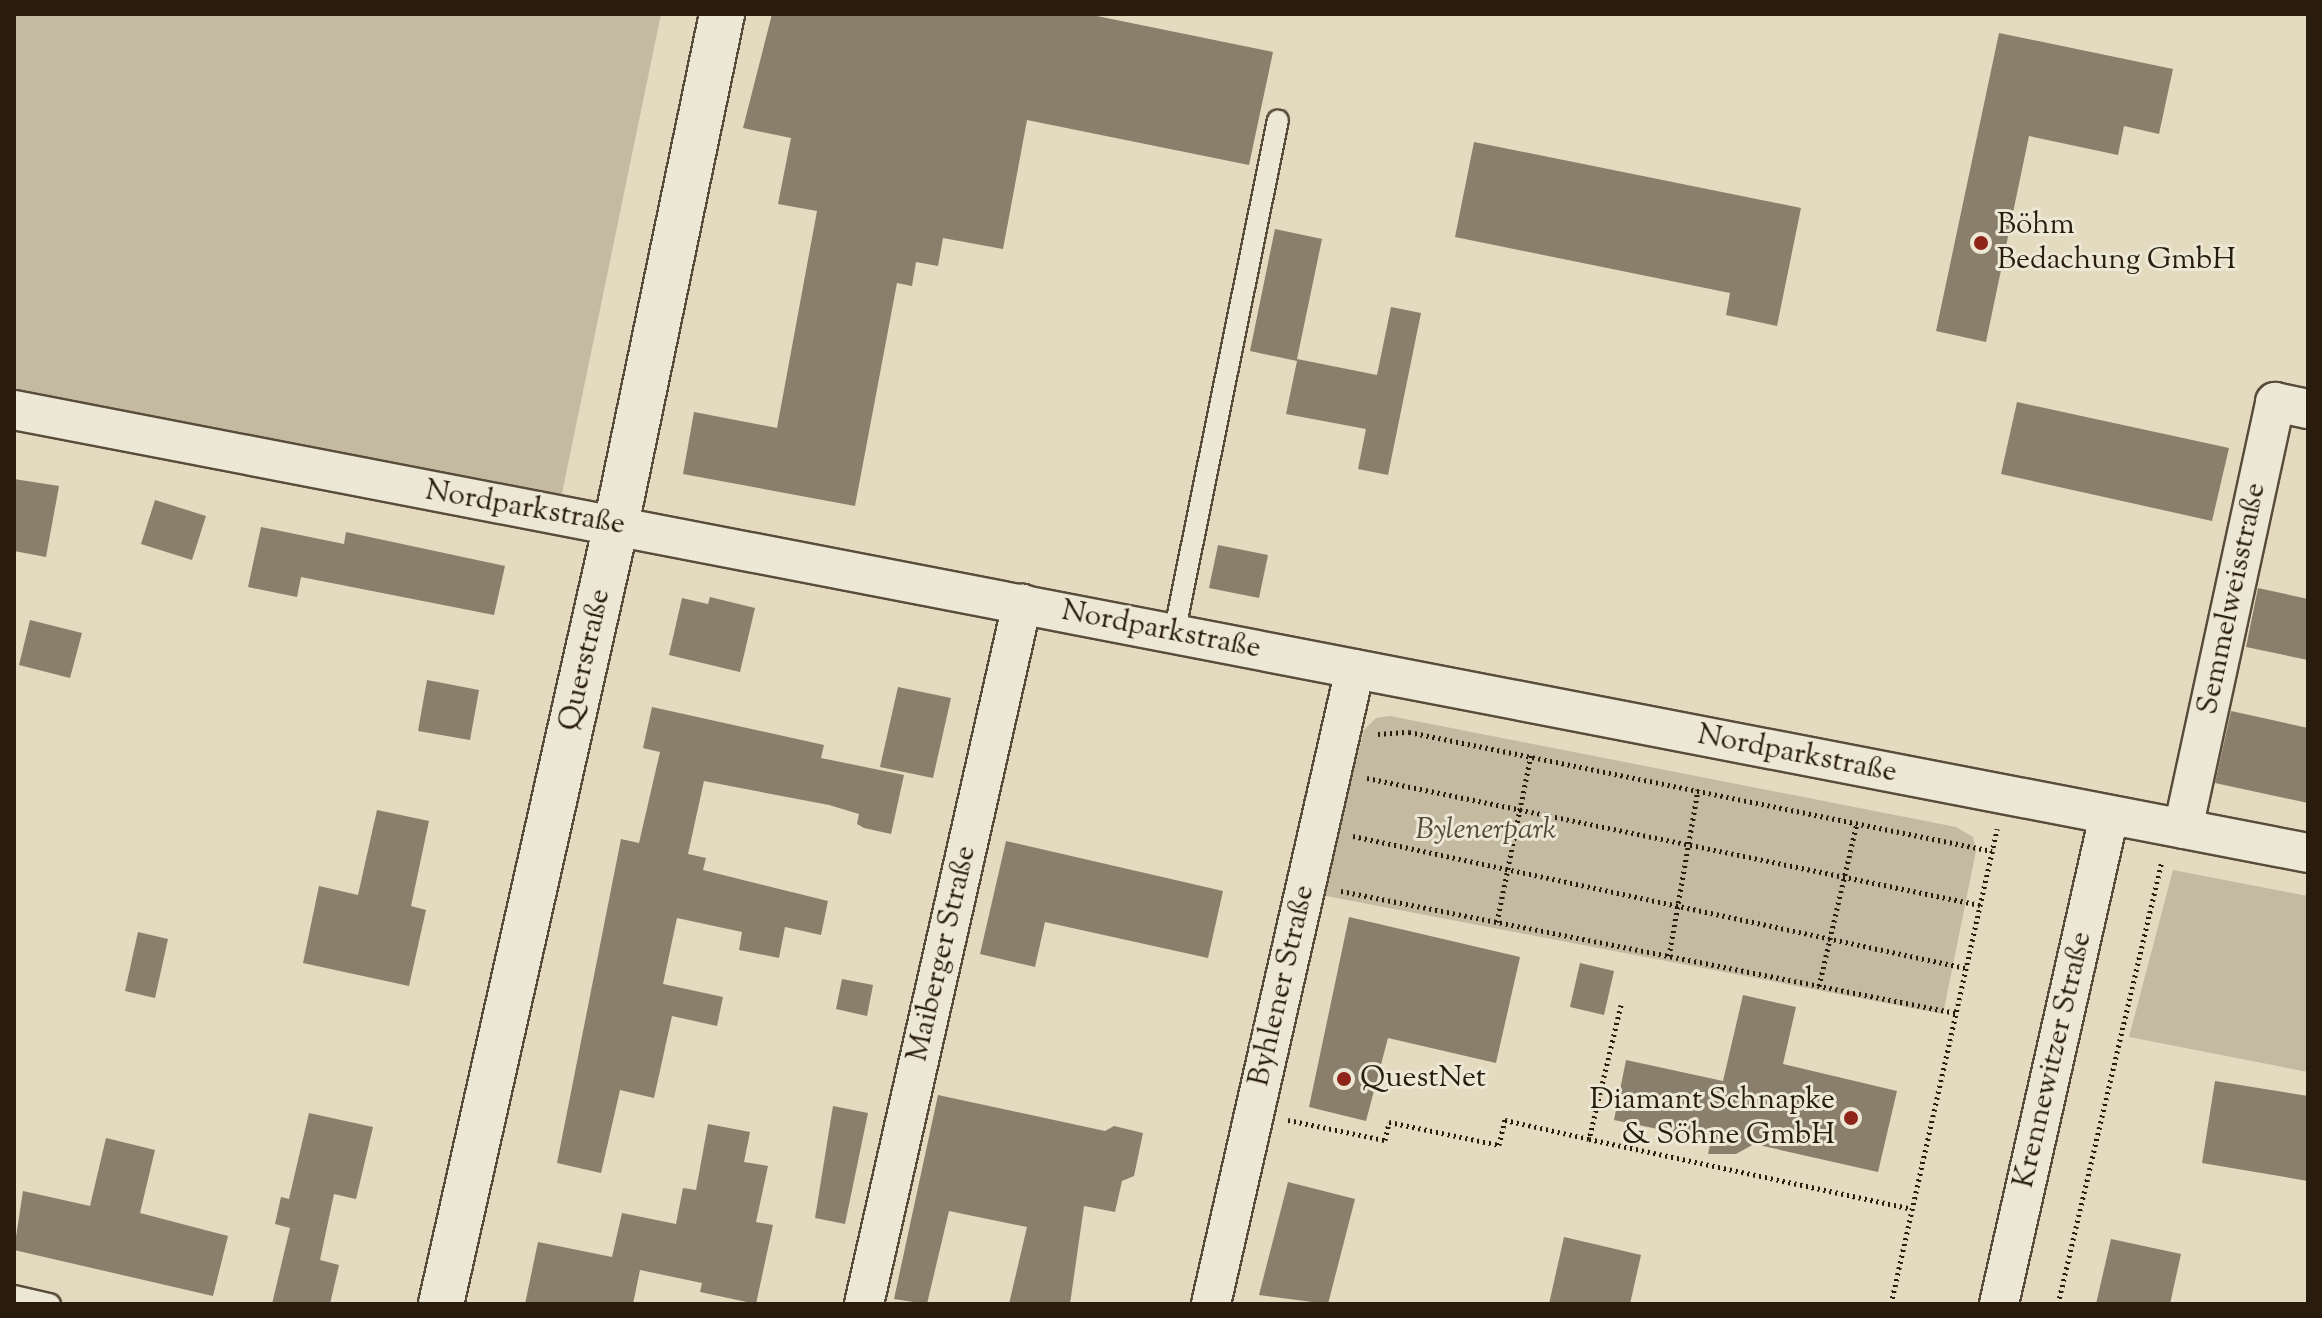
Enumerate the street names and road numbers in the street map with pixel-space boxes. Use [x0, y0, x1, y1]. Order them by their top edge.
street label: Nordparkstraße [422, 474, 628, 544]
street label: Semmelweisstraße [2191, 480, 2275, 718]
street label: Querstraße [552, 586, 620, 734]
street label: Nordparkstraße [1058, 594, 1264, 668]
street label: Nordparkstraße [1694, 718, 1900, 792]
street label: Maiberger Straße [901, 843, 985, 1065]
street label: Byhlener Straße [1242, 882, 1324, 1090]
street label: Krennewitzer Straße [2007, 928, 2101, 1192]

